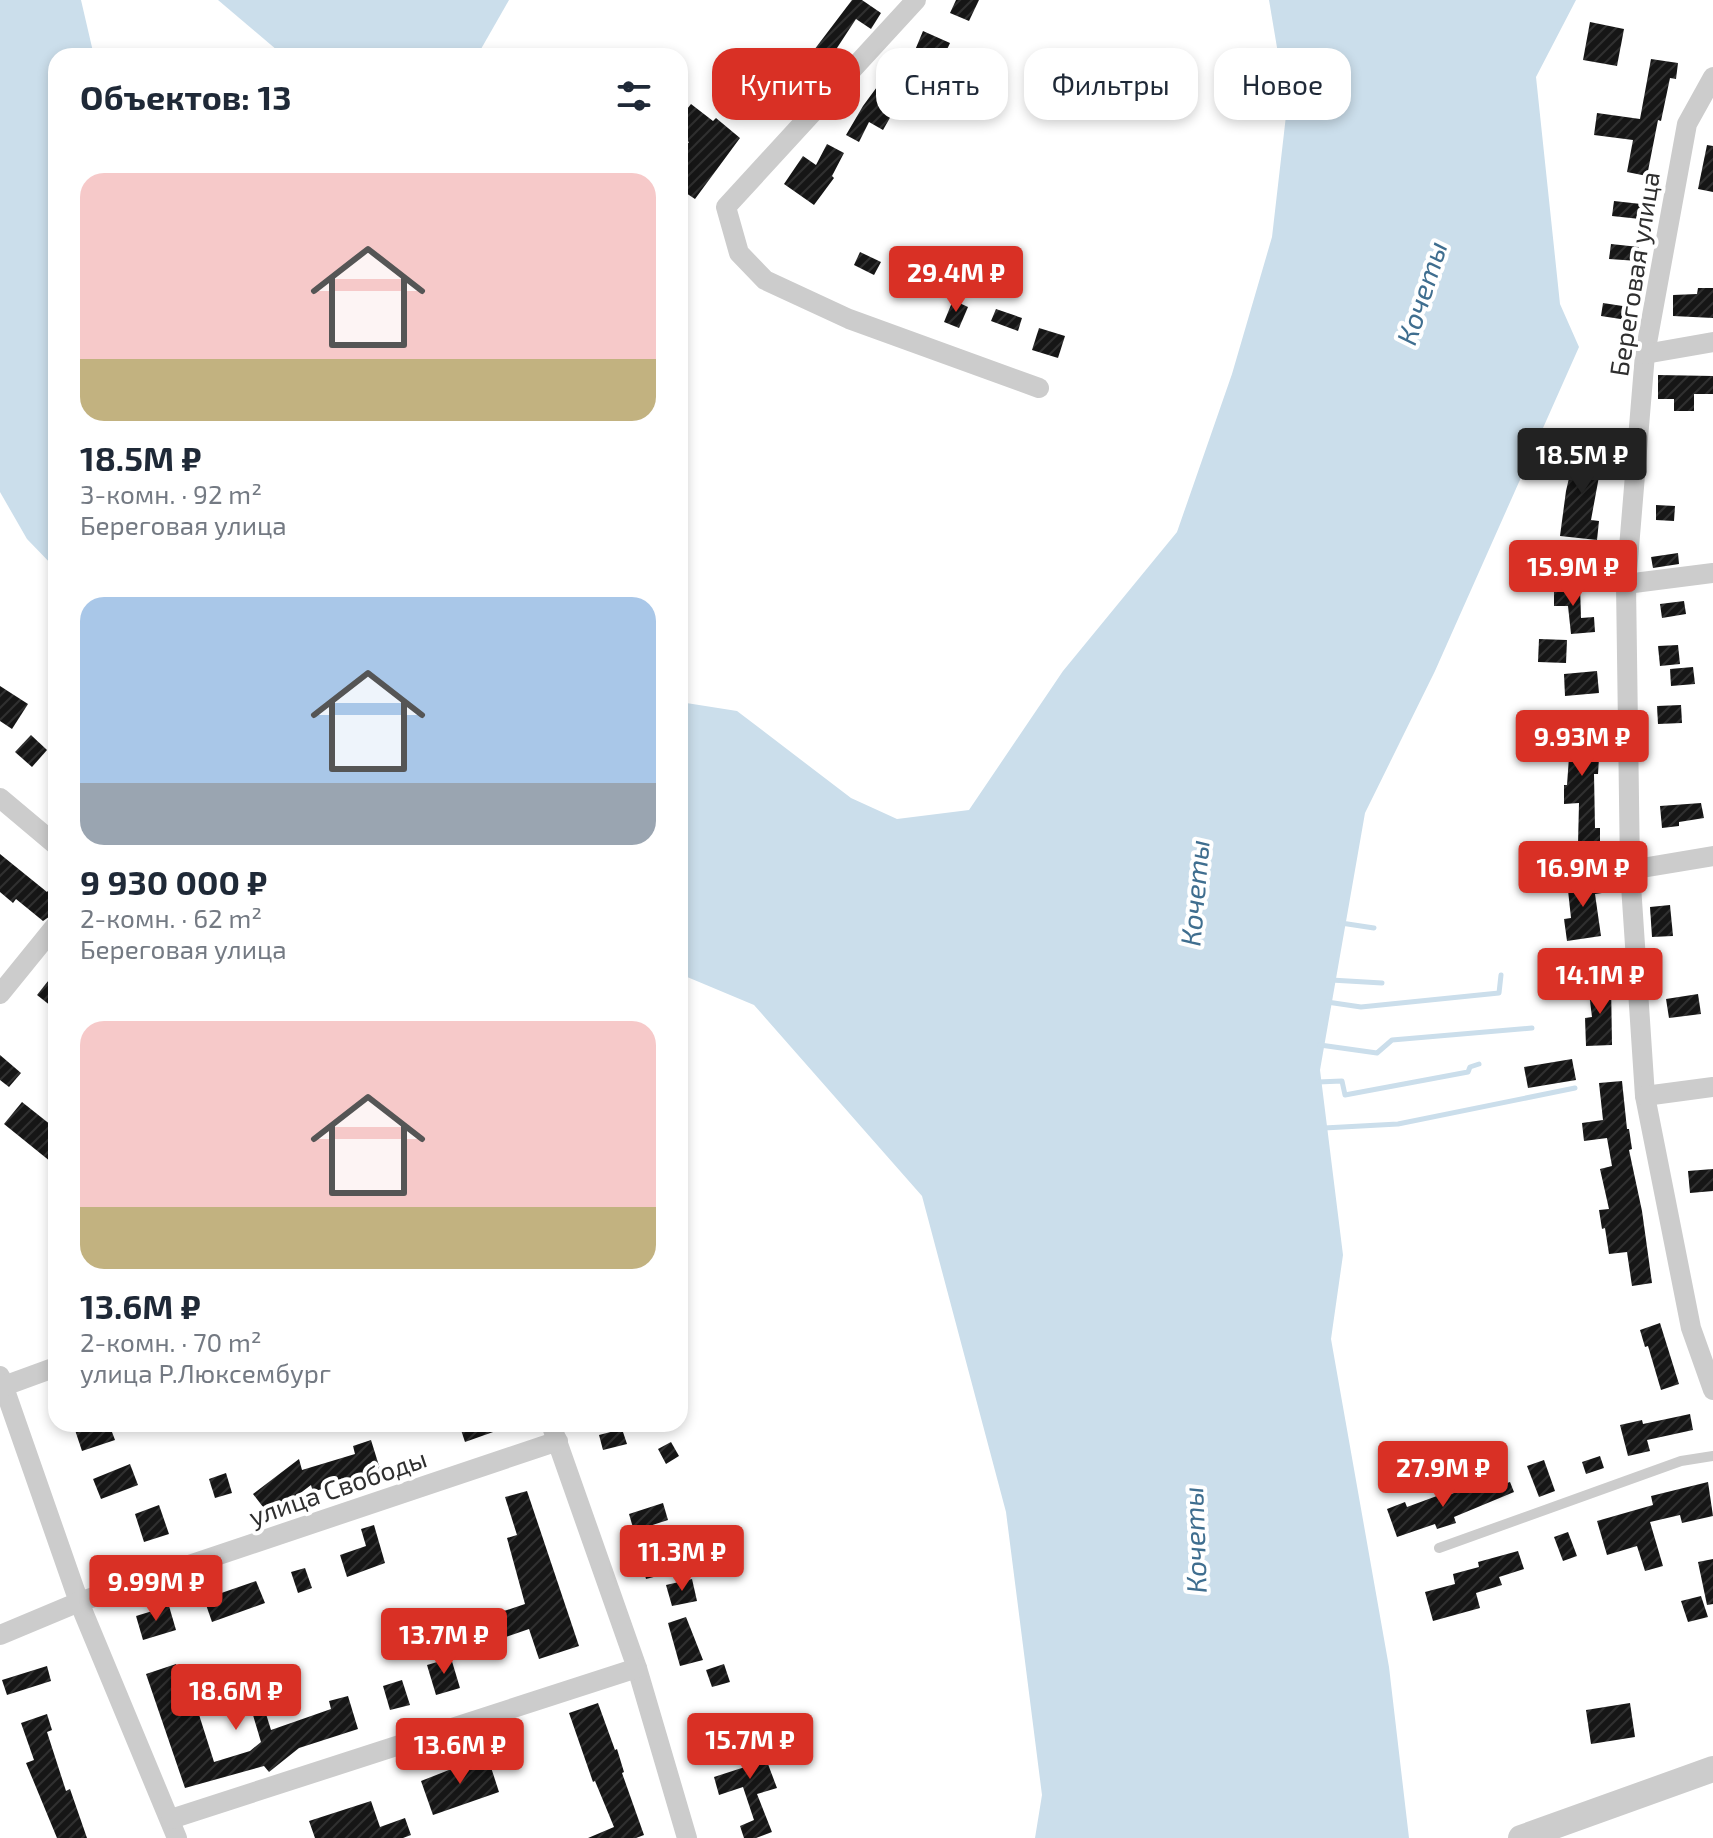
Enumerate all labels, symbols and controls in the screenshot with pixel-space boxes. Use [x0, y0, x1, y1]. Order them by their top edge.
chip: Купить [712, 48, 860, 120]
chip: Снять [876, 48, 1008, 120]
chip: Фильтры [1024, 48, 1198, 120]
chip: Новое [1214, 48, 1351, 120]
icon: filters [612, 74, 656, 118]
text: Объектов: 13 [80, 76, 291, 117]
street label: Береговая улица [1602, 169, 1666, 378]
icon: home [296, 225, 440, 369]
water label: Кочеты [1388, 237, 1454, 349]
pin: 29.4M ₽ [882, 246, 1030, 314]
text: 29.4M ₽ [907, 256, 1005, 287]
pin: 18.5M ₽ [1508, 428, 1656, 496]
text: 18.5M ₽ [80, 437, 201, 478]
text: 18.5M ₽ [1536, 438, 1628, 469]
text: 3-комн. · 92 m² [80, 478, 262, 509]
text: Береговая улица [80, 509, 287, 540]
pin: 15.9M ₽ [1499, 540, 1647, 608]
text: 15.9M ₽ [1527, 550, 1619, 581]
icon: home [296, 649, 440, 793]
pin: 9.93M ₽ [1508, 710, 1656, 778]
text: 9.93M ₽ [1534, 720, 1630, 751]
water label: Кочеты [1172, 838, 1216, 948]
pin: 16.9M ₽ [1509, 841, 1657, 909]
text: 16.9M ₽ [1536, 851, 1630, 882]
text: 9 930 000 ₽ [80, 861, 267, 902]
text: 2-комн. · 62 m² [80, 902, 262, 933]
text: Береговая улица [80, 933, 287, 964]
pin: 14.1M ₽ [1526, 948, 1674, 1016]
text: 14.1M ₽ [1555, 958, 1645, 989]
icon: home [296, 1073, 440, 1217]
text: 13.6M ₽ [80, 1285, 201, 1326]
text: 2-комн. · 70 m² [80, 1326, 262, 1357]
text: улица Р.Люксембург [80, 1357, 331, 1388]
pin: 27.9M ₽ [1369, 1441, 1517, 1509]
street label: улица Свободы [245, 1442, 431, 1532]
text: 27.9M ₽ [1396, 1451, 1490, 1482]
water label: Кочеты [1175, 1486, 1213, 1594]
pin: 11.3M ₽ [608, 1525, 756, 1593]
text: 11.3M ₽ [638, 1535, 726, 1566]
pin: 9.99M ₽ [82, 1555, 230, 1623]
text: 9.99M ₽ [107, 1565, 205, 1596]
pin: 13.7M ₽ [370, 1608, 518, 1676]
text: 13.7M ₽ [399, 1618, 489, 1649]
pin: 18.6M ₽ [162, 1664, 310, 1732]
text: 18.6M ₽ [189, 1674, 283, 1705]
pin: 15.7M ₽ [676, 1713, 824, 1781]
pin: 13.6M ₽ [386, 1718, 534, 1786]
text: 15.7M ₽ [705, 1723, 795, 1754]
text: 13.6M ₽ [414, 1728, 506, 1759]

